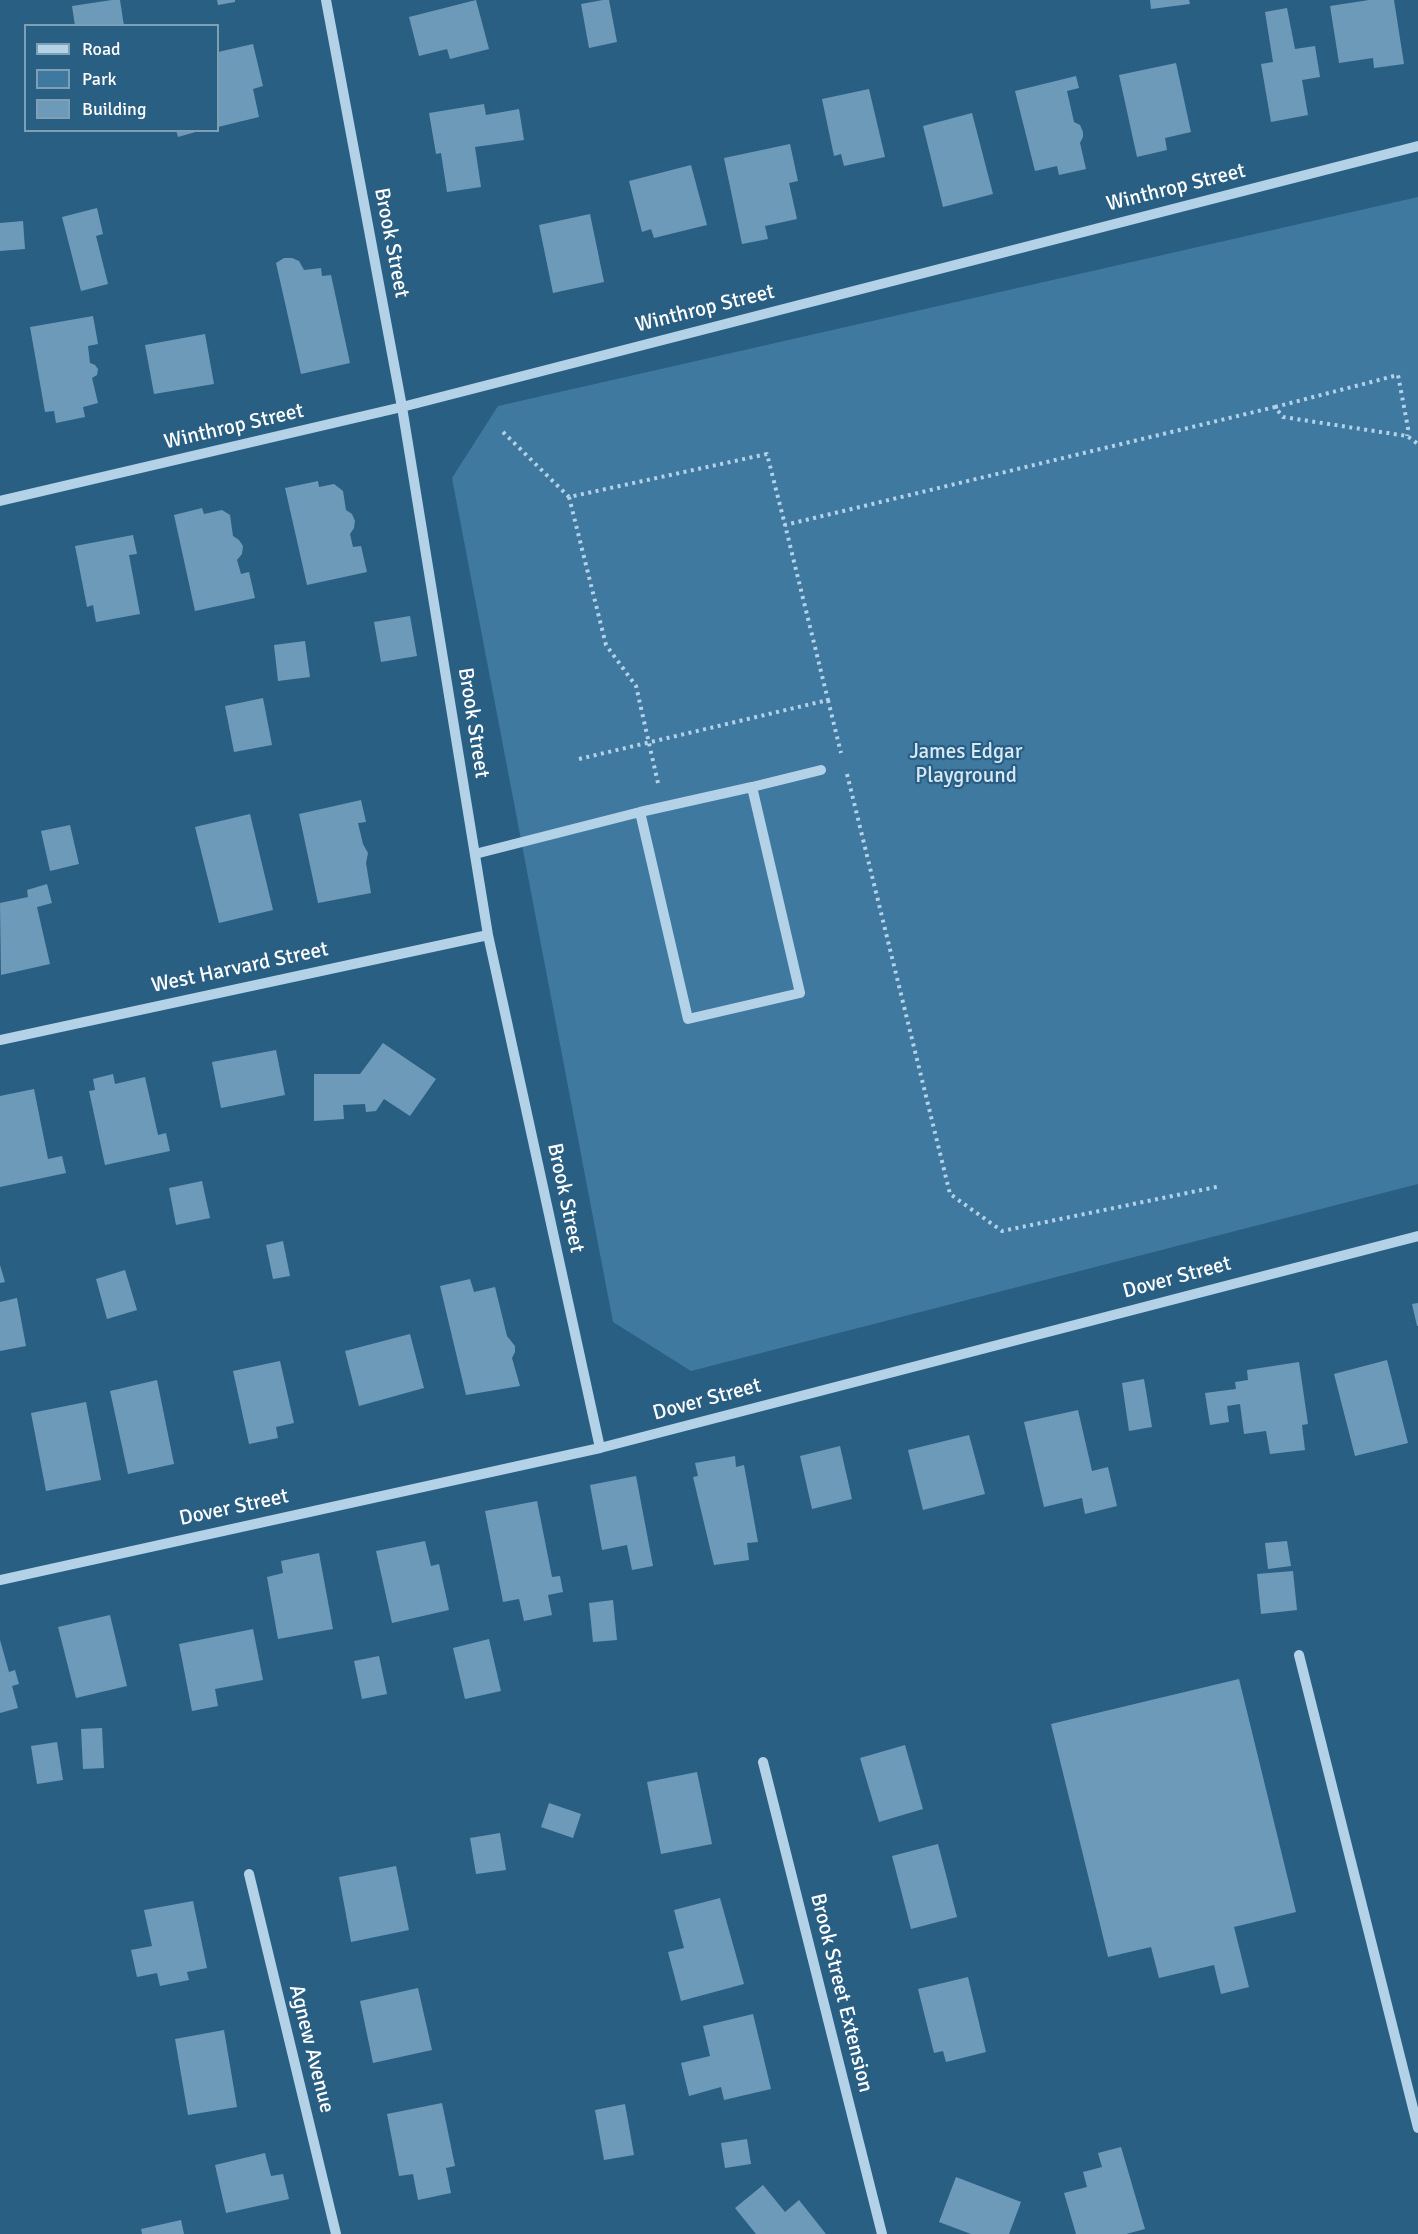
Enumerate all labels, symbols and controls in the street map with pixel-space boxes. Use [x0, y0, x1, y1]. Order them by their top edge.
legend [24, 24, 219, 132]
text: Road [82, 38, 121, 60]
text: Park [82, 68, 117, 90]
text: Building [82, 98, 146, 120]
street label: Winthrop Street [1104, 159, 1248, 217]
street label: Brook Street [368, 186, 414, 300]
street label: Winthrop Street [633, 280, 777, 338]
street label: Winthrop Street [162, 399, 306, 455]
street label: Brook Street [452, 666, 494, 780]
park label: James Edgar Playground [910, 739, 1022, 789]
street label: West Harvard Street [149, 937, 331, 999]
street label: Brook Street [541, 1141, 589, 1255]
street label: Dover Street [1120, 1251, 1234, 1305]
street label: Dover Street [650, 1373, 764, 1427]
street label: Dover Street [177, 1484, 291, 1532]
street label: Brook Street Extension [804, 1891, 878, 2095]
street label: Agnew Avenue [283, 1982, 339, 2116]

